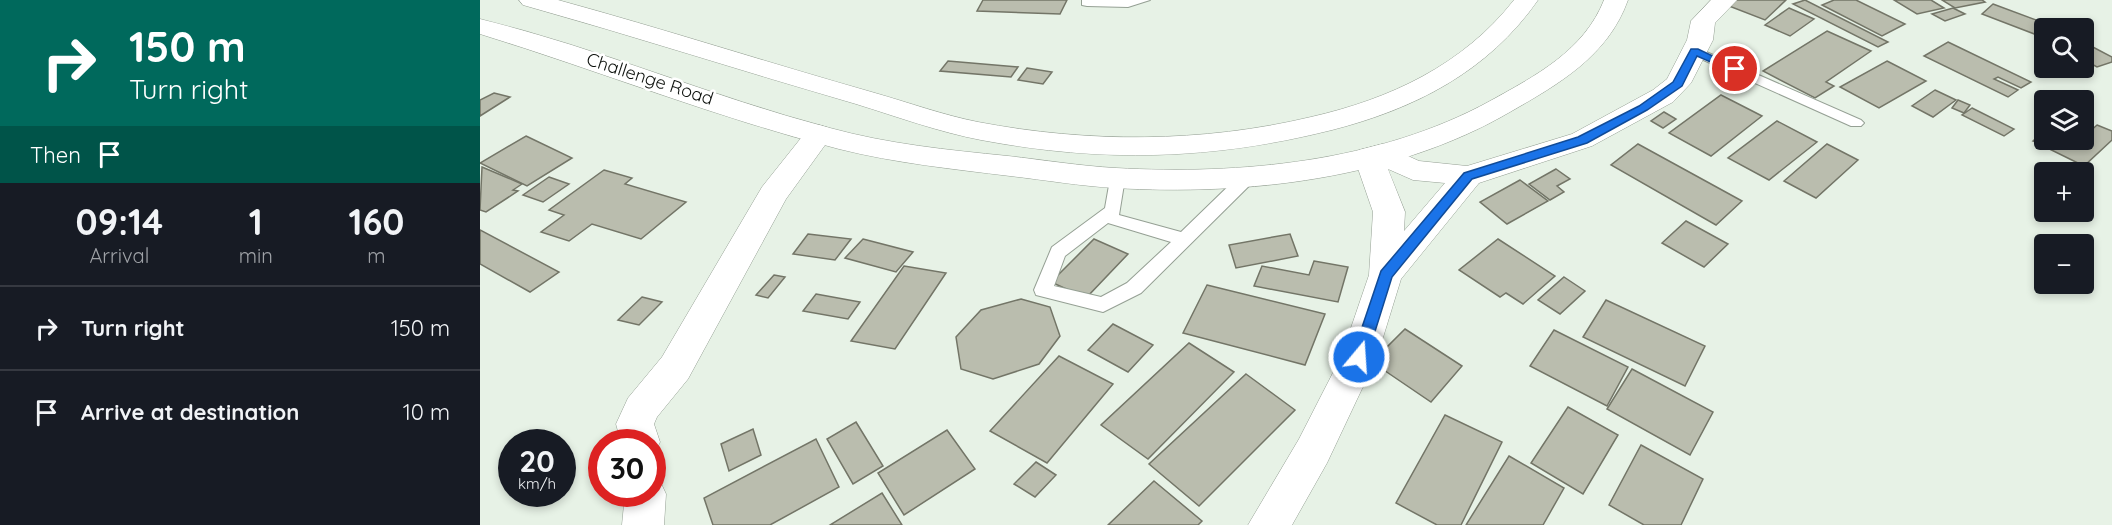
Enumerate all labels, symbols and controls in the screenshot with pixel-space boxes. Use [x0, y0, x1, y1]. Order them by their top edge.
map controls [2034, 18, 2094, 294]
button: search [2034, 18, 2094, 78]
text: 150 m [129, 20, 246, 73]
icon: right [30, 24, 108, 102]
pin [1709, 43, 1760, 94]
street label: Challenge Road [584, 47, 717, 110]
icon: arrive [1718, 52, 1751, 85]
text: Turn right [129, 72, 248, 106]
button: layers [2034, 90, 2094, 150]
icon: arrive [93, 138, 126, 171]
text: Then [30, 141, 81, 169]
button: + [2034, 162, 2094, 222]
text: 09:14 [76, 199, 163, 244]
text: 1 [249, 199, 263, 244]
text: 160 [348, 199, 404, 244]
button: − [2034, 234, 2094, 294]
text: Arrival [89, 243, 149, 268]
text: min [239, 243, 273, 268]
text: m [367, 243, 386, 268]
icon: right [30, 312, 63, 345]
text: Turn right [81, 314, 185, 342]
text: 150 m [391, 314, 450, 342]
position arrow [1327, 325, 1391, 389]
icon: arrive [30, 396, 63, 429]
text: Arrive at destination [81, 398, 299, 426]
text: 10 m [403, 398, 450, 426]
speed limit sign: 30 [588, 429, 666, 507]
text: 20 [519, 442, 555, 480]
text: km/h [518, 474, 556, 493]

